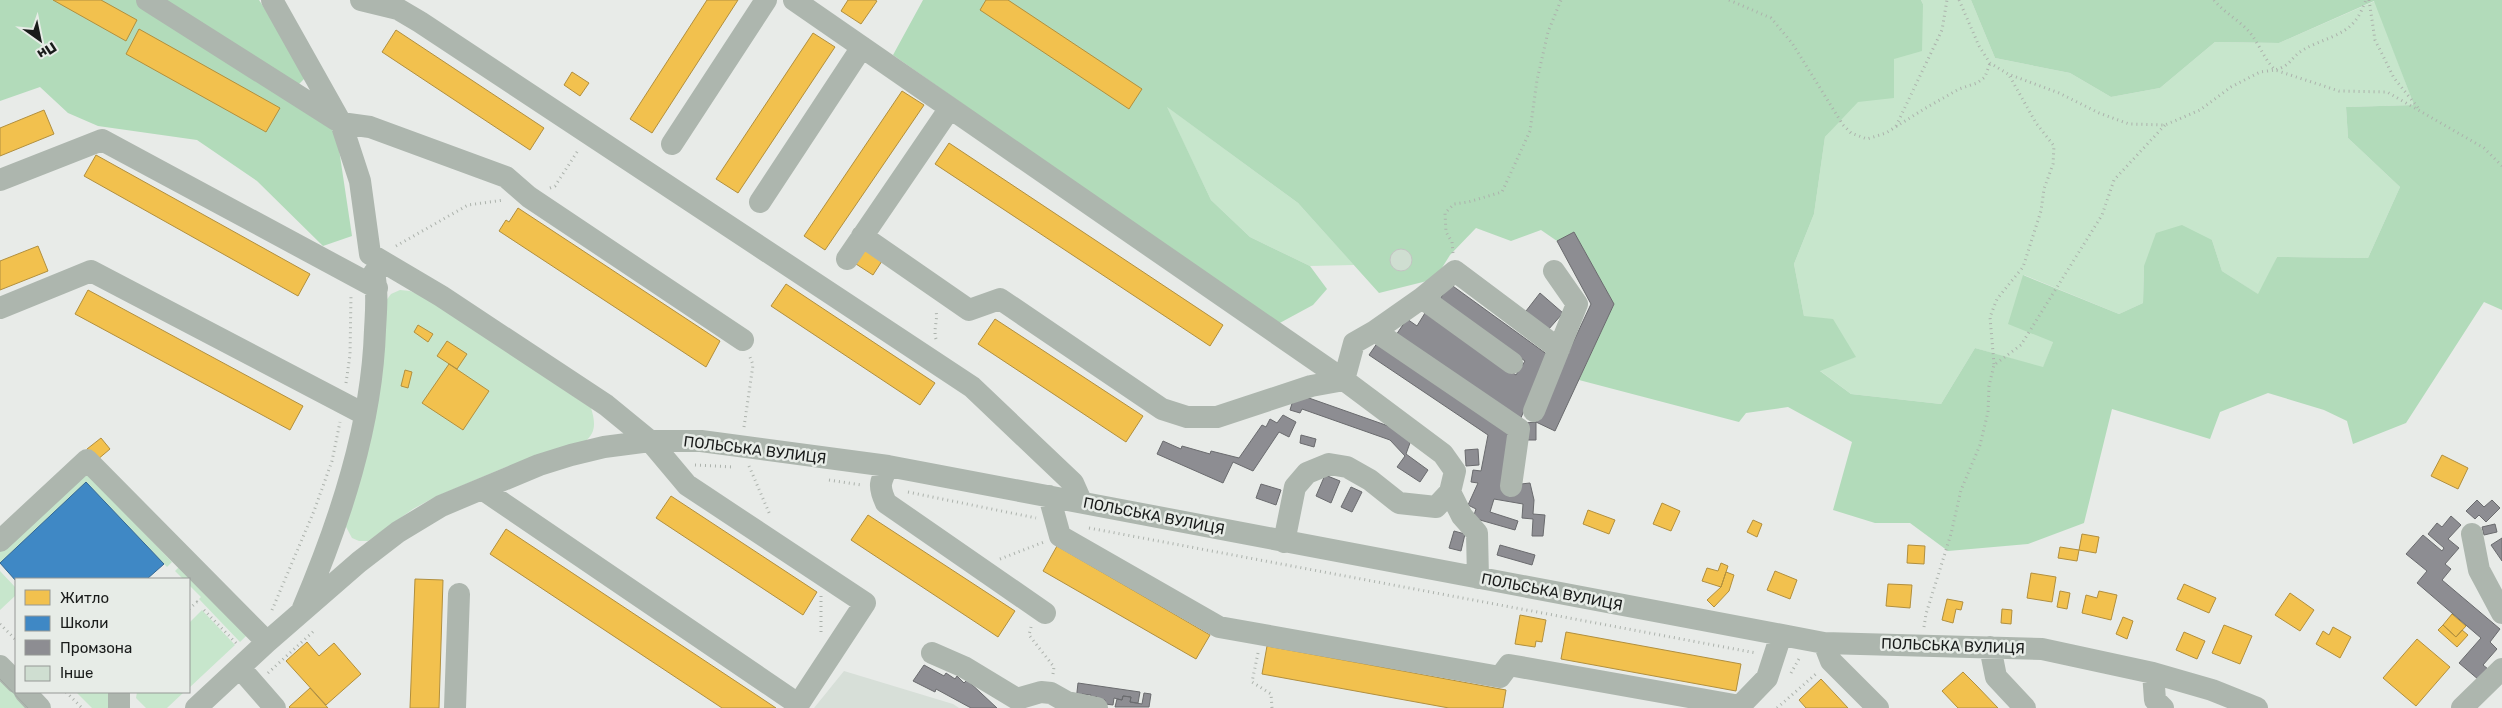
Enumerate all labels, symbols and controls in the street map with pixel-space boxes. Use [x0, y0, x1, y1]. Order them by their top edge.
north arrow [15, 15, 65, 65]
text: Пн [34, 38, 60, 63]
street label: ПОЛЬСЬКА ВУЛИЦЯ [683, 432, 827, 468]
street label: ПОЛЬСЬКА ВУЛИЦЯ [1082, 493, 1226, 539]
street label: ПОЛЬСЬКА ВУЛИЦЯ [1480, 569, 1624, 615]
legend [15, 578, 190, 693]
text: Житло [60, 589, 109, 607]
text: Школи [60, 614, 108, 632]
street label: ПОЛЬСЬКА ВУЛИЦЯ [1881, 634, 2025, 658]
text: Промзона [60, 639, 132, 657]
text: Інше [60, 664, 93, 682]

